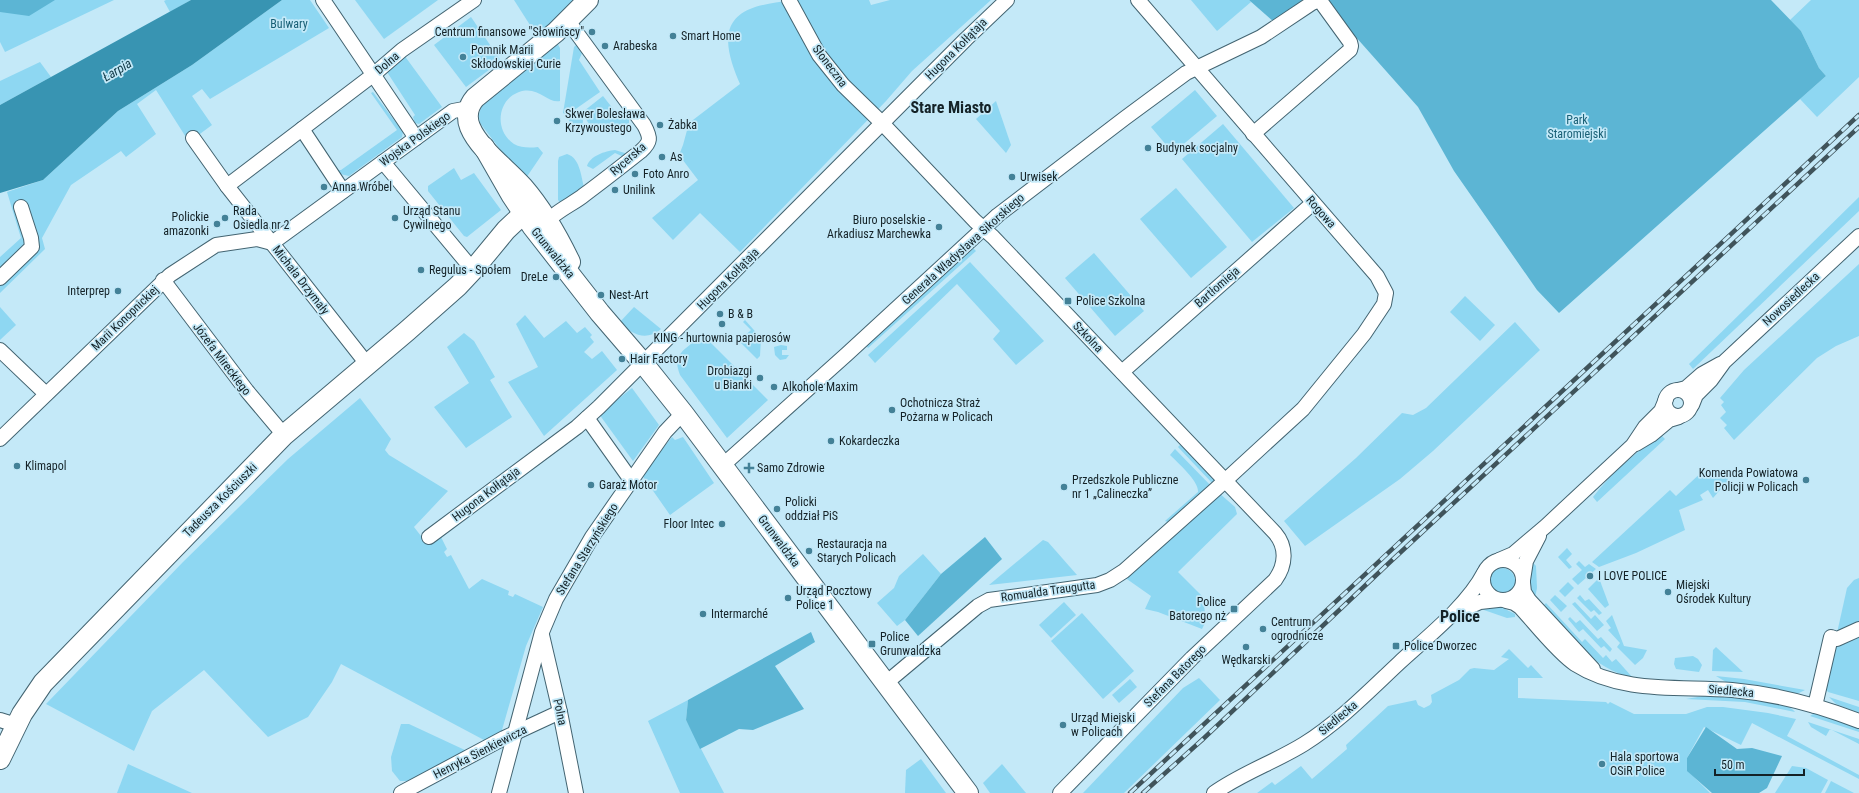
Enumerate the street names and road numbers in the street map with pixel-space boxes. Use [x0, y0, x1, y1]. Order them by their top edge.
street label: Hugona Kołłątaja [922, 15, 990, 83]
street label: Słoneczna [810, 42, 851, 90]
street label: Dolna [372, 49, 402, 77]
street label: Wojska Polskiego [377, 109, 453, 169]
street label: Rycerska [607, 140, 649, 178]
street label: Generała Władysława Sikorskiego [899, 190, 1027, 308]
street label: Rogowa [1303, 193, 1339, 231]
street label: Grunwaldzka [528, 225, 578, 281]
street label: Michała Drzymały [270, 243, 332, 317]
street label: Hugona Kołłątaja [694, 245, 762, 313]
street label: Bartłomieja [1192, 264, 1242, 310]
street label: Nowosiedlecka [1760, 269, 1822, 329]
street label: Marii Konopnickiej [89, 283, 161, 353]
street label: Szkolna [1070, 319, 1106, 355]
street label: Józefa Mireckiego [190, 320, 254, 398]
street label: Tadeusza Kościuszki [180, 460, 260, 540]
street label: Hugona Kołłątaja [449, 464, 523, 524]
street label: Stefana Starzyńskiego [553, 500, 621, 598]
street label: Grunwaldzka [755, 512, 803, 570]
street label: Romualda Traugutta [1000, 577, 1096, 605]
street label: Stefana Batorego [1141, 642, 1209, 710]
street label: Siedlecka [1708, 682, 1755, 700]
street label: Polna [550, 697, 570, 727]
street label: Siedlecka [1316, 698, 1360, 738]
street label: Henryka Sienkiewicza [431, 722, 529, 782]

